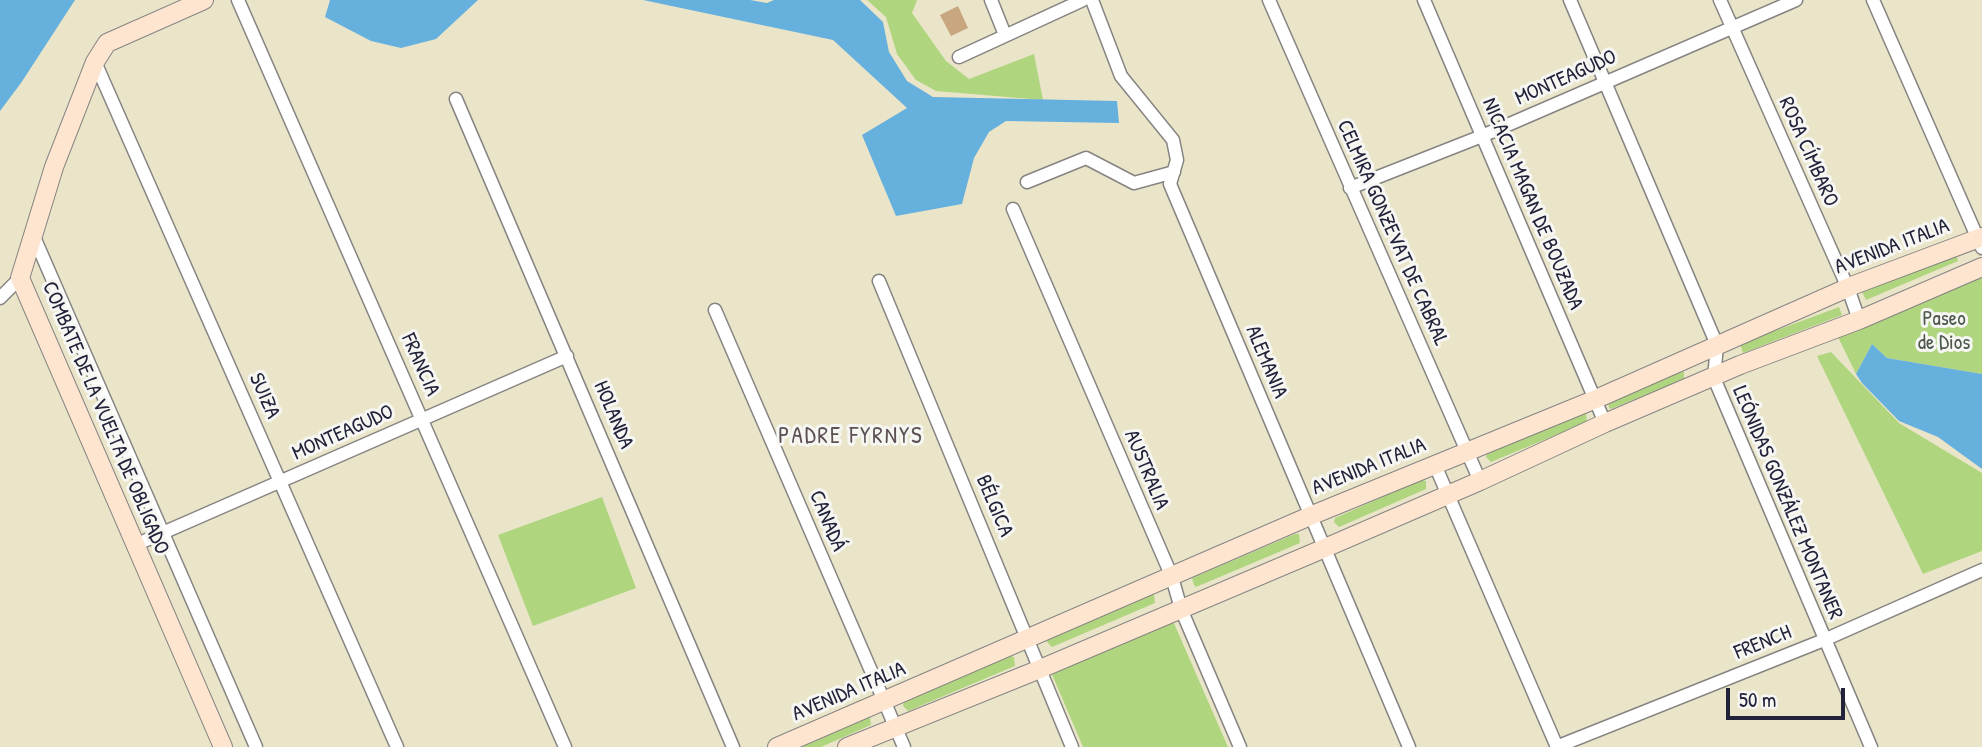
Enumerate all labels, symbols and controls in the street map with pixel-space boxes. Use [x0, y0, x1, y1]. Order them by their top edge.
street label: MONTEAGUDO [1512, 45, 1620, 111]
street label: ROSA CÍMBARO [1773, 93, 1843, 211]
street label: NICACIA MAGAN DE BOUZADA [1476, 94, 1588, 314]
street label: CELMIRA GONZEVAT DE CABRAL [1331, 116, 1453, 350]
street label: AVENIDA ITALIA [1831, 214, 1953, 280]
street label: COMBATE DE LA VUELTA DE OBLIGADO [36, 278, 174, 558]
park label: Paseo de Dios [1918, 306, 1970, 356]
street label: ALEMANIA [1239, 322, 1293, 402]
street label: FRANCIA [395, 330, 445, 400]
street label: SUIZA [243, 369, 285, 423]
street label: HOLANDA [588, 377, 638, 453]
street label: LEÓNIDAS GONZÁLEZ MONTANER [1726, 382, 1848, 624]
street label: MONTEAGUDO [289, 400, 397, 466]
district label: PADRE FYRNYS [780, 423, 922, 451]
street label: AUSTRALIA [1118, 426, 1174, 514]
street label: AVENIDA ITALIA [1308, 433, 1430, 501]
street label: BÉLGICA [970, 471, 1018, 541]
street label: CANADÁ [803, 487, 851, 555]
street label: FRENCH [1731, 620, 1795, 666]
street label: AVENIDA ITALIA [789, 657, 909, 727]
scale bar [1730, 674, 1849, 718]
text: 50 m [1739, 685, 1776, 714]

